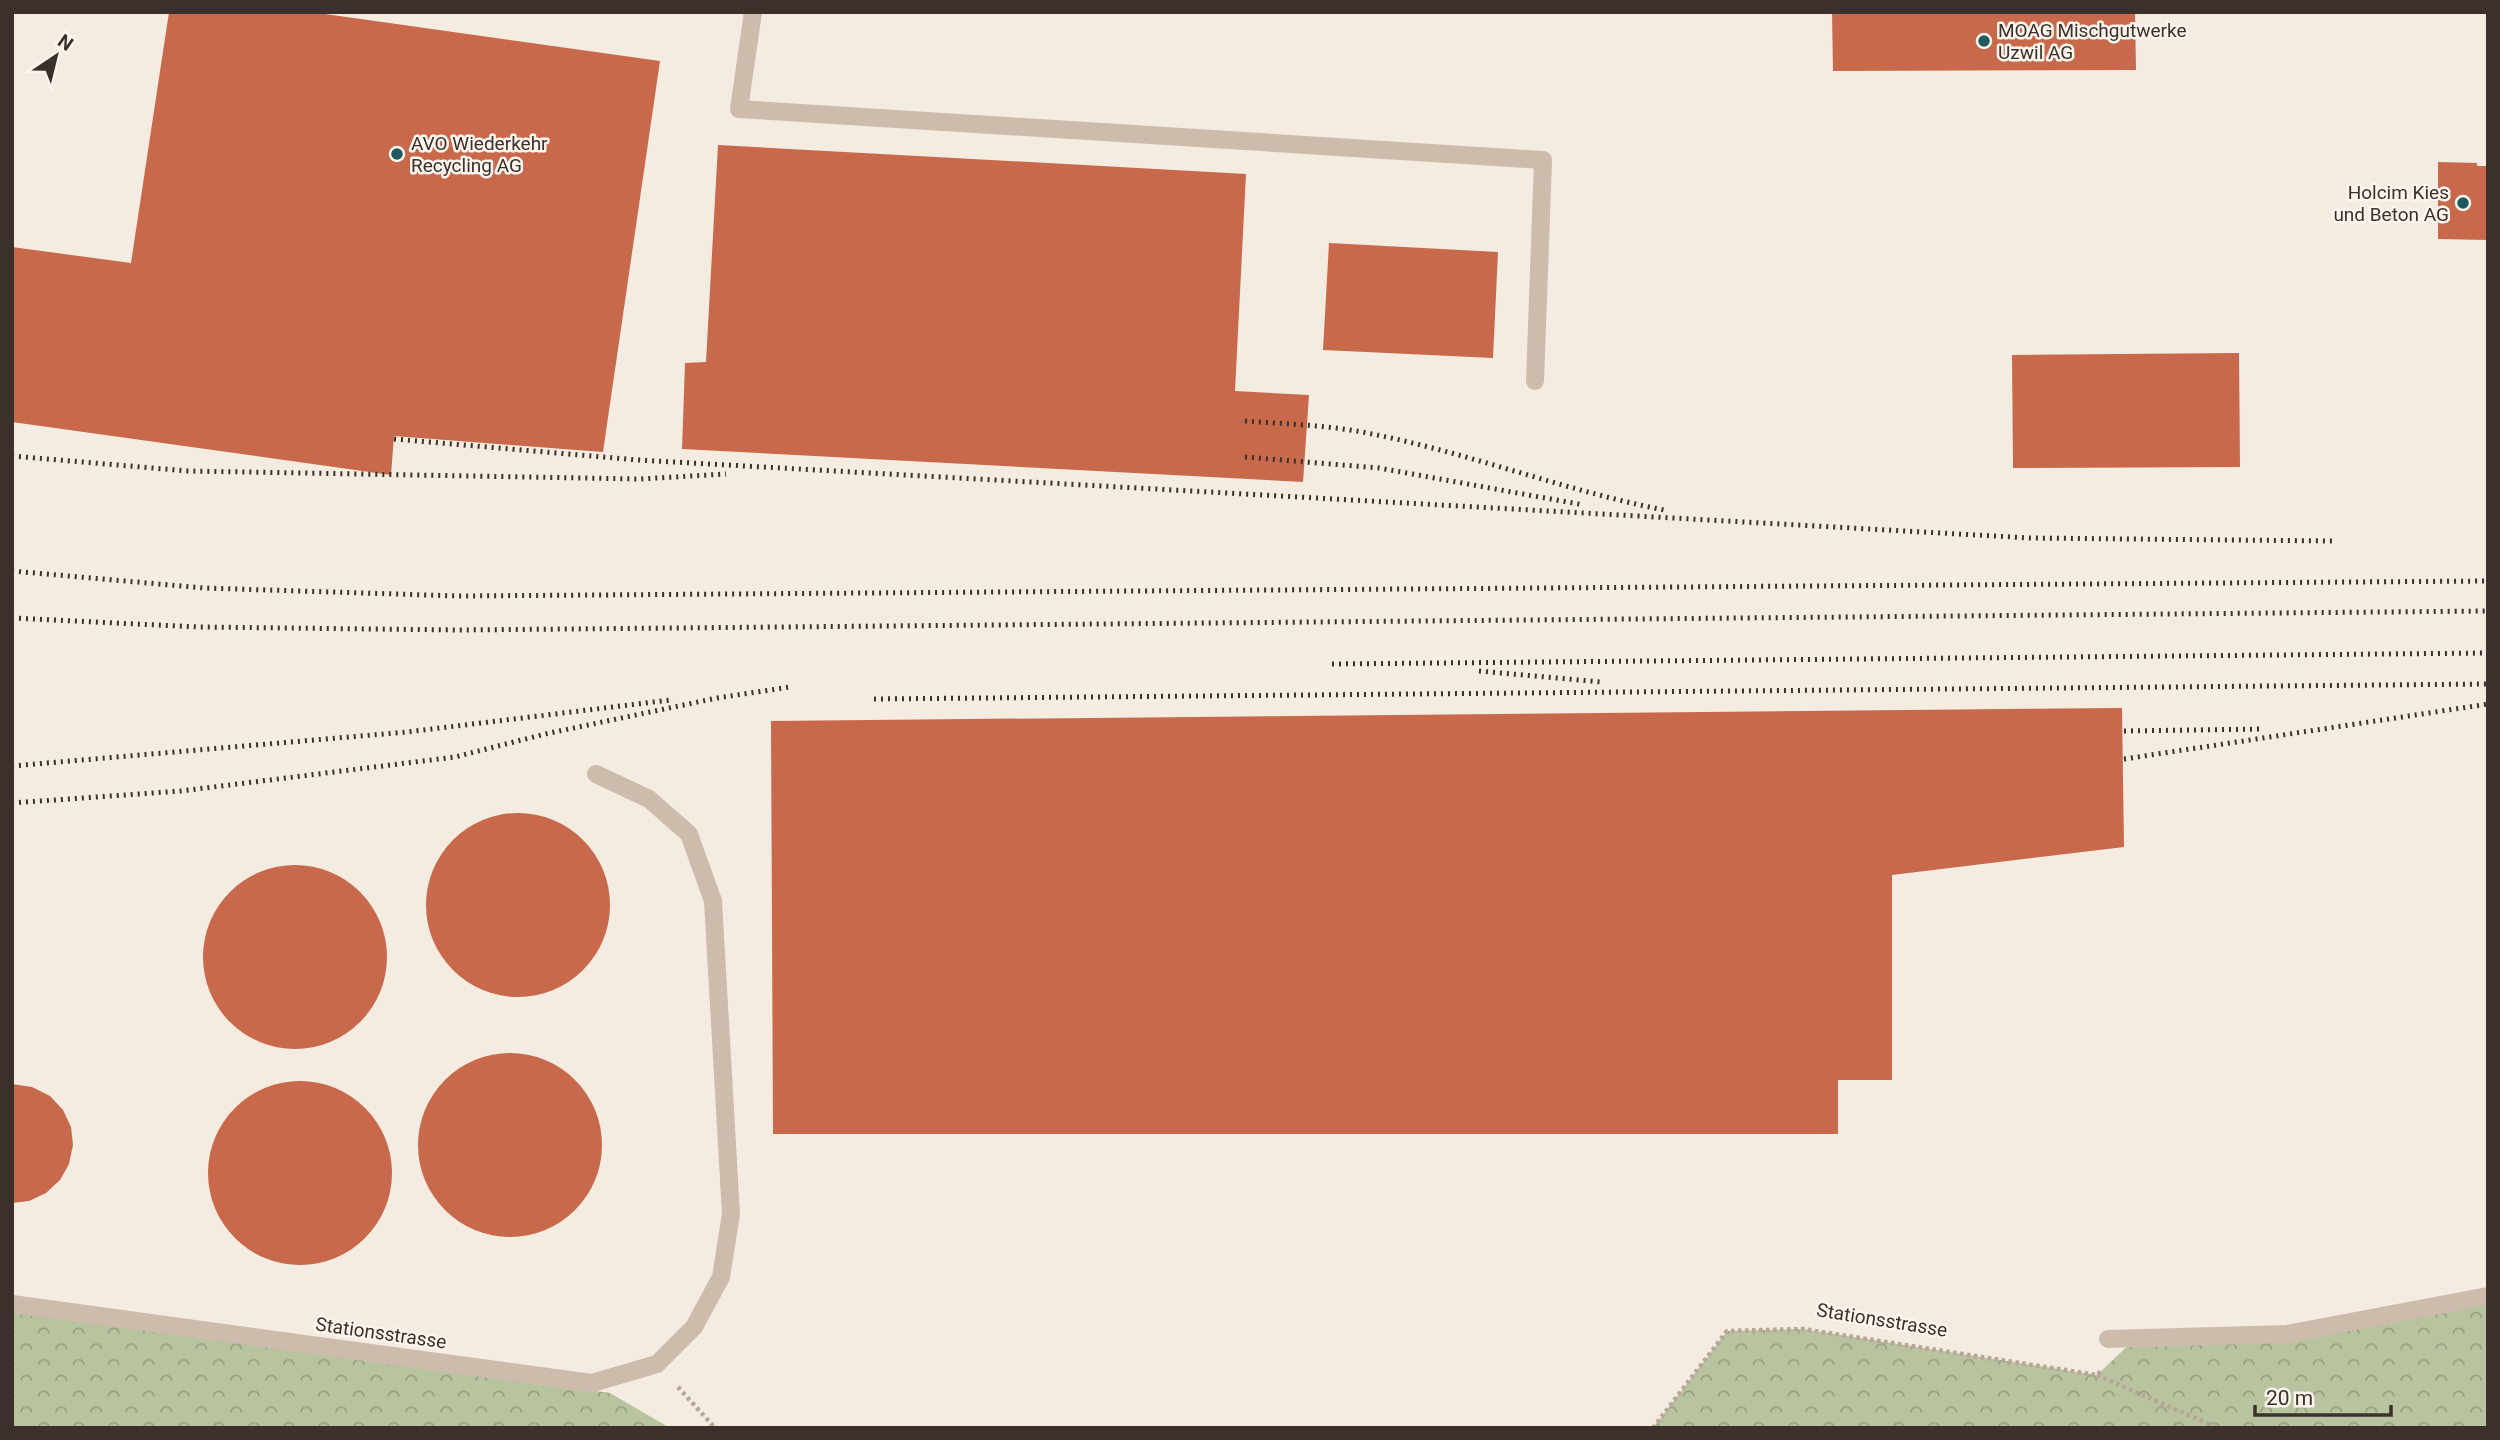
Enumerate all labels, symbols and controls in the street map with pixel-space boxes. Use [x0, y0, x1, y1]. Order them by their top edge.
place label: MOAG Mischgutwerke Uzwil AG [1998, 19, 2187, 64]
north arrow [21, 21, 91, 91]
text: N [53, 29, 78, 56]
marker: MOAG Mischgutwerke Uzwil AG [1976, 33, 1992, 49]
place label: AVO Wiederkehr Recycling AG [411, 132, 548, 177]
marker: AVO Wiederkehr Recycling AG [389, 146, 405, 162]
place label: Holcim Kies und Beton AG [2333, 181, 2449, 226]
marker: Holcim Kies und Beton AG [2455, 195, 2471, 211]
street label: Stationsstrasse [1815, 1298, 1949, 1342]
street label: Stationsstrasse [314, 1312, 448, 1354]
scale bar [2255, 1374, 2392, 1418]
text: 20 m [2266, 1386, 2313, 1410]

